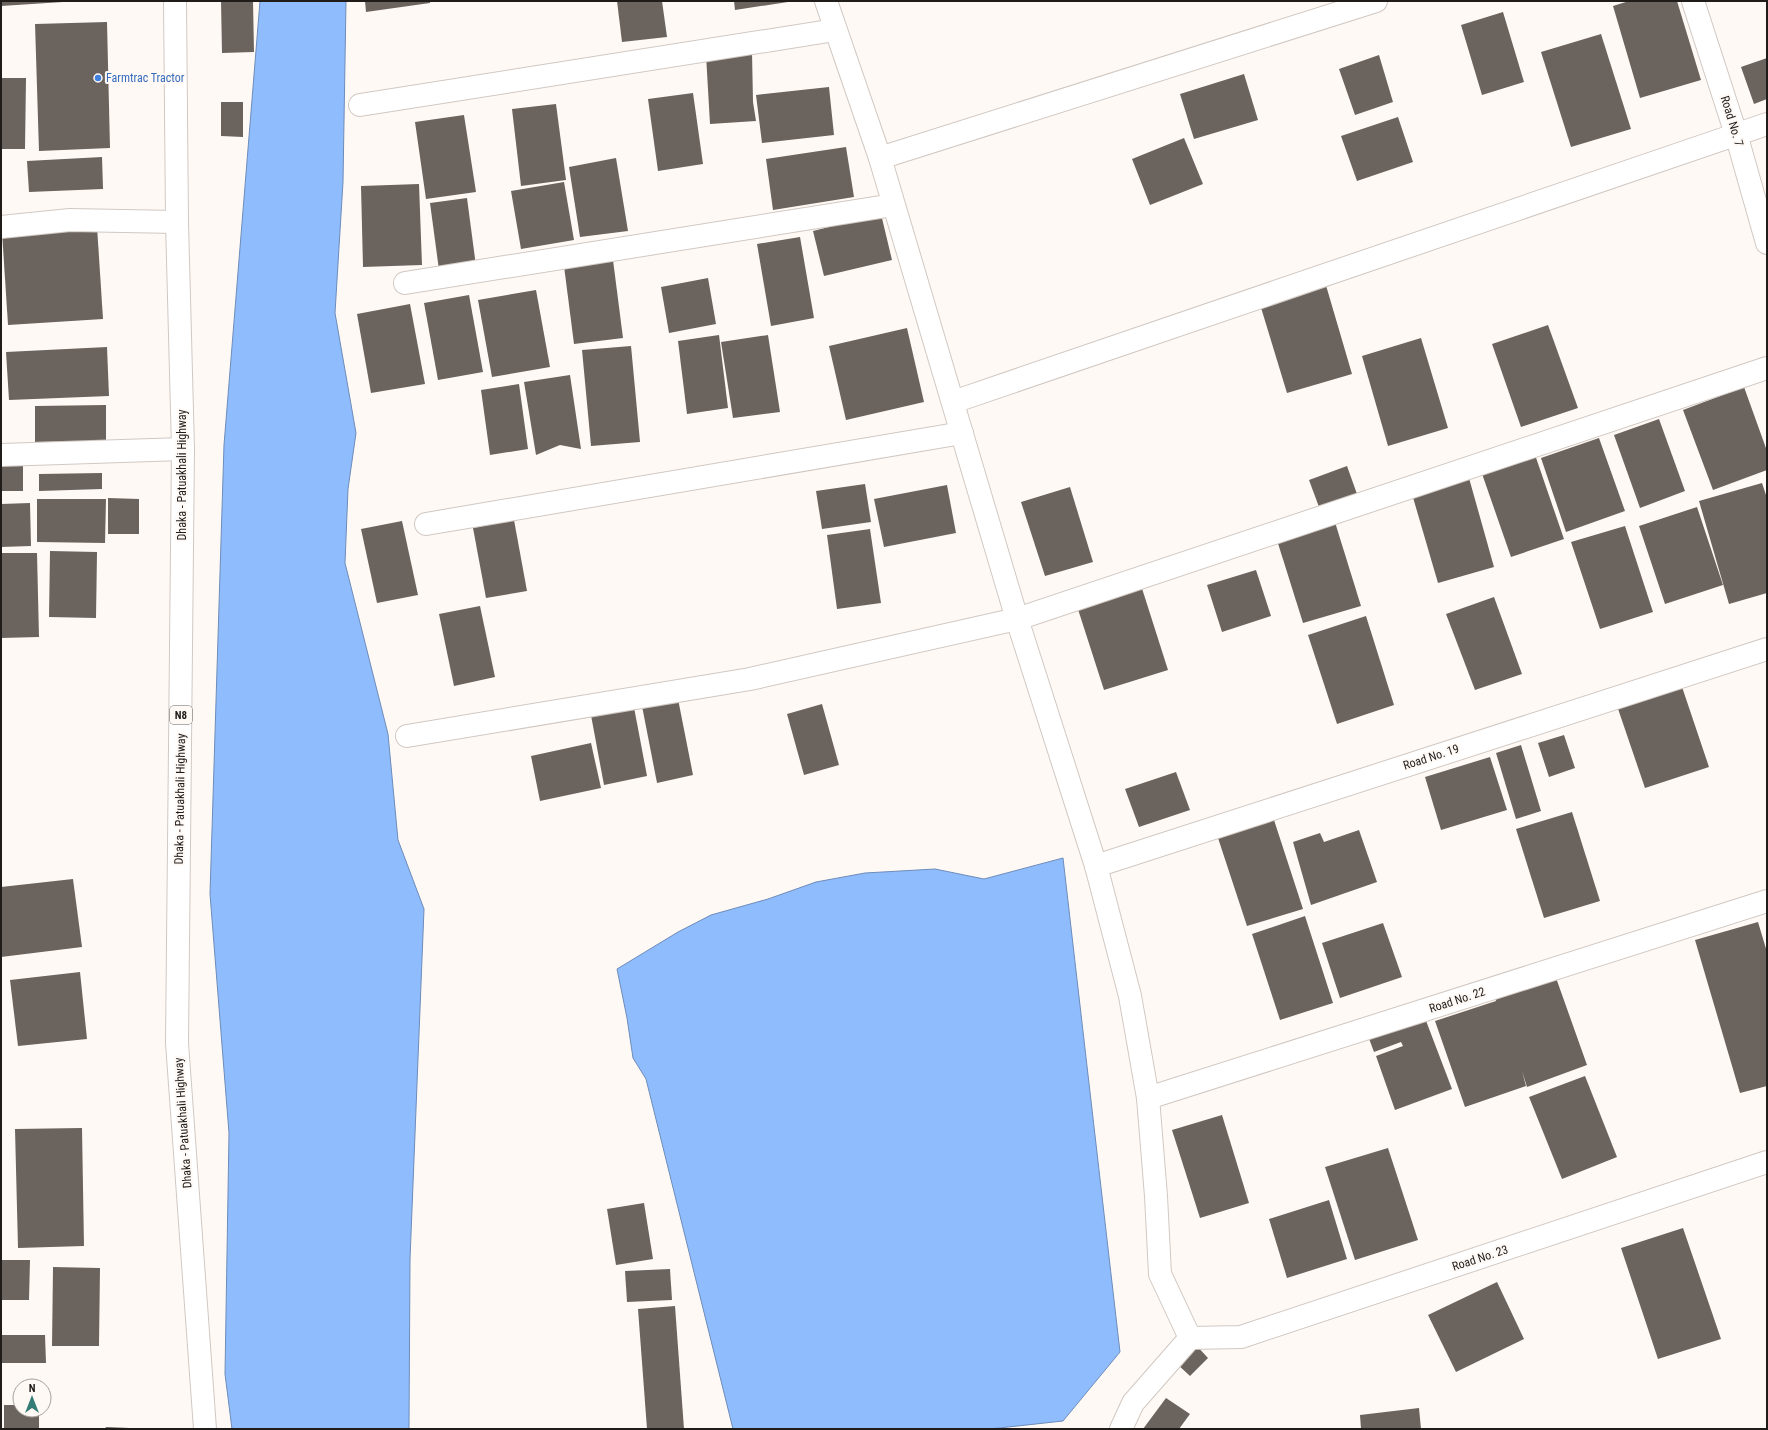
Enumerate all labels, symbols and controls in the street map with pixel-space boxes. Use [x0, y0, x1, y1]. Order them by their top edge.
place label: Farmtrac Tractor [106, 71, 185, 85]
marker: Farmtrac Tractor [93, 73, 103, 83]
street label: Road No. 7 [1718, 94, 1746, 148]
street label: Dhaka - Patuakhali Highway [175, 409, 189, 541]
road number: N8 [170, 706, 192, 724]
street label: Dhaka - Patuakhali Highway [172, 733, 188, 865]
street label: Road No. 19 [1401, 741, 1461, 773]
street label: Road No. 22 [1427, 984, 1487, 1016]
street label: Dhaka - Patuakhali Highway [171, 1057, 195, 1189]
street label: Road No. 23 [1450, 1242, 1510, 1274]
north arrow [12, 1378, 52, 1418]
text: N [29, 1382, 36, 1395]

